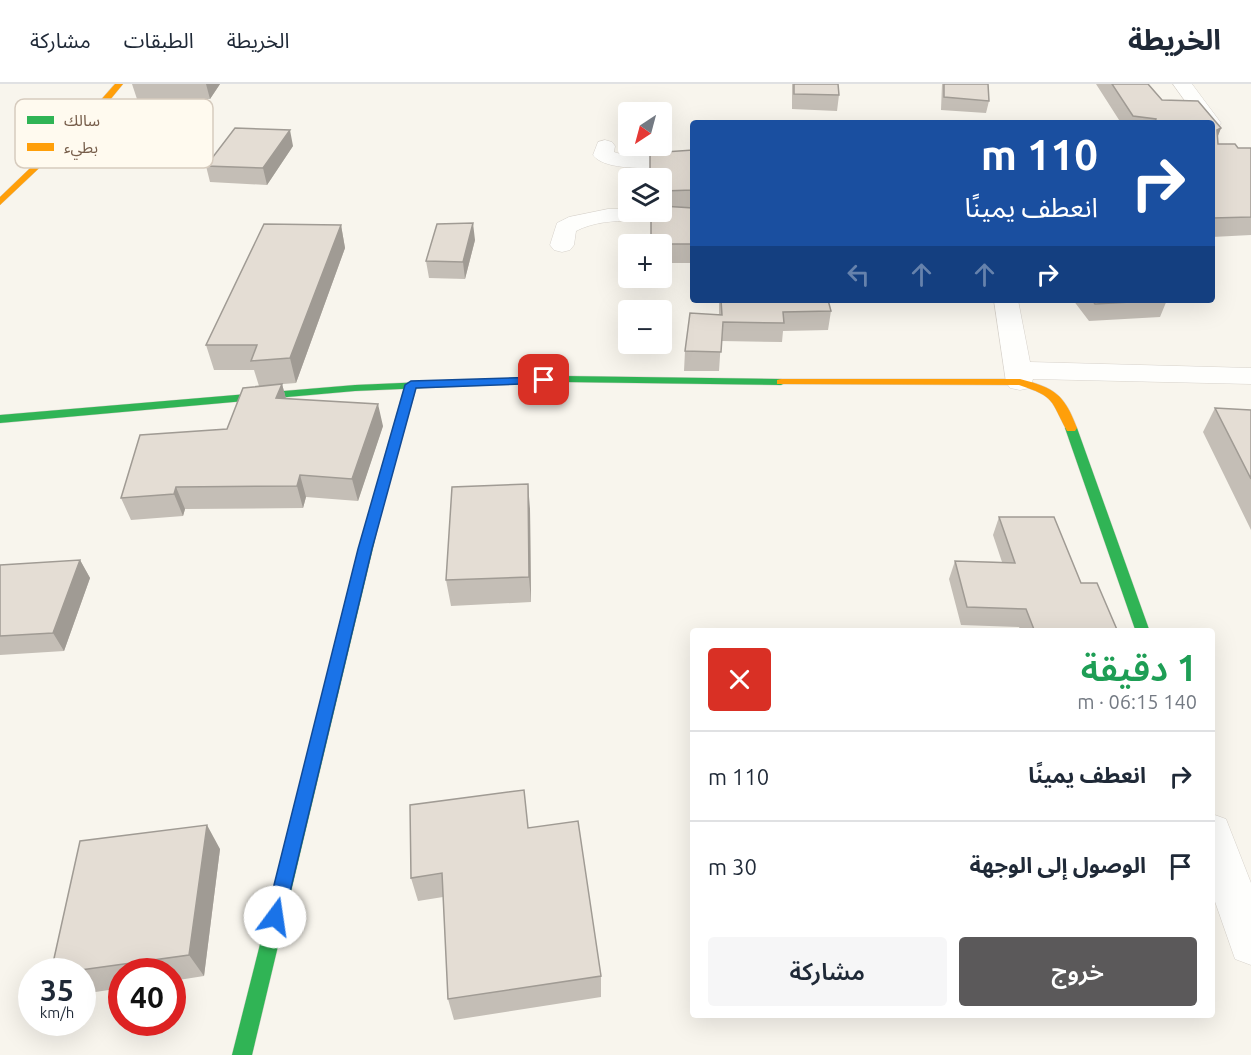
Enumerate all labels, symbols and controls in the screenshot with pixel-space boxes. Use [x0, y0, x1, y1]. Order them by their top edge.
text: الخريطة [1128, 24, 1221, 55]
text: مشاركة [30, 28, 91, 52]
text: الطبقات [124, 28, 194, 52]
text: الخريطة [227, 28, 290, 52]
legend [15, 99, 213, 168]
north arrow [618, 102, 672, 156]
map controls [618, 102, 672, 354]
text: سالك [64, 111, 100, 129]
text: 110 m [981, 131, 1098, 178]
text: بطيء [64, 138, 98, 160]
icon: right [1119, 144, 1197, 222]
button: layers [618, 168, 672, 222]
text: انعطف يمينًا [964, 192, 1098, 222]
button: + [618, 234, 672, 288]
icon: left [842, 258, 875, 291]
icon: ahead [905, 258, 938, 291]
icon: ahead [968, 258, 1001, 291]
icon: right [1031, 258, 1064, 291]
button: − [618, 300, 672, 354]
pin [518, 354, 569, 405]
icon: arrive [527, 363, 560, 396]
text: 1 دقيقة [1081, 647, 1197, 688]
button: close [708, 648, 771, 711]
text: 140 m · 06:15 [1077, 690, 1197, 713]
icon: right [1164, 760, 1197, 793]
text: انعطف يمينًا [1028, 762, 1146, 787]
text: 110 m [708, 764, 769, 789]
icon: arrive [1164, 850, 1197, 883]
text: الوصول إلى الوجهة [969, 852, 1146, 877]
text: 30 m [708, 854, 757, 879]
position arrow [243, 885, 307, 949]
button: مشاركة [708, 937, 947, 1006]
button: خروج [959, 937, 1197, 1006]
speed limit sign: 40 [108, 958, 186, 1036]
text: 35 [40, 973, 74, 1007]
text: km/h [40, 1004, 74, 1021]

